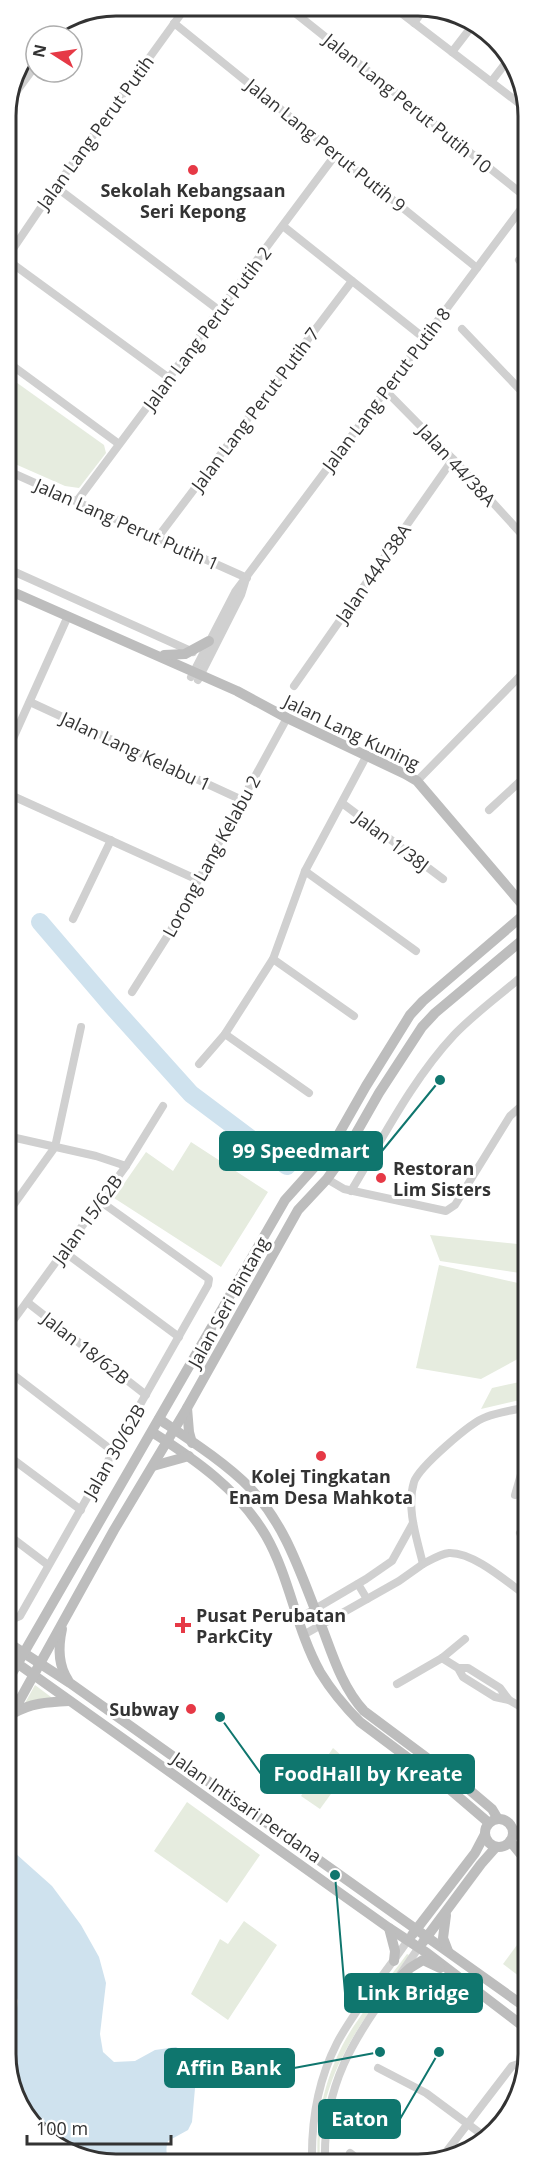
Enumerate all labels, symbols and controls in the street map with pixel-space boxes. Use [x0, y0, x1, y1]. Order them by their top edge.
north arrow [24, 24, 84, 84]
street label: Jalan Lang Perut Putih 10 [317, 26, 497, 178]
text: N [27, 42, 51, 60]
street label: Jalan Lang Perut Putih [30, 50, 159, 215]
street label: Jalan Lang Perut Putih 9 [239, 72, 411, 217]
marker: Sekolah Kebangsaan Seri Kepong [186, 163, 200, 177]
place label: Sekolah Kebangsaan Seri Kepong [100, 178, 286, 223]
street label: Jalan Lang Perut Putih 2 [136, 241, 277, 416]
street label: Jalan Lang Perut Putih 8 [315, 302, 456, 477]
street label: Jalan Lang Perut Putih 7 [184, 322, 325, 497]
street label: Jalan 44/38A [411, 417, 502, 512]
street label: Jalan Lang Perut Putih 1 [29, 472, 223, 575]
street label: Jalan 44A/38A [329, 518, 416, 629]
street label: Jalan Lang Kuning [278, 688, 424, 775]
street label: Jalan Lang Kelabu 1 [55, 705, 215, 796]
street label: Lorong Lang Kelabu 2 [157, 771, 265, 941]
street label: Jalan 1/38J [348, 804, 434, 877]
callout: 99 Speedmart [220, 1132, 382, 1170]
text: 99 Speedmart [232, 1137, 370, 1164]
place label: Restoran Lim Sisters [393, 1156, 491, 1201]
street label: Jalan 15/62B [45, 1170, 127, 1270]
marker: Restoran Lim Sisters [374, 1171, 388, 1185]
street label: Jalan Seri Bintang [181, 1232, 274, 1373]
street label: Jalan 18/62B [36, 1305, 135, 1390]
street label: Jalan 30/62B [76, 1400, 151, 1504]
marker: Kolej Tingkatan Enam Desa Mahkota [314, 1449, 328, 1463]
place label: Kolej Tingkatan Enam Desa Mahkota [229, 1464, 413, 1509]
place label: Pusat Perubatan ParkCity [196, 1603, 346, 1648]
marker: Pusat Perubatan ParkCity [174, 1616, 192, 1634]
place label: Subway [109, 1697, 180, 1721]
marker: Subway [184, 1702, 198, 1716]
street label: Jalan Intisari Perdana [166, 1745, 327, 1868]
callout: FoodHall by Kreate [261, 1755, 474, 1793]
text: FoodHall by Kreate [273, 1760, 463, 1787]
callout: Link Bridge [345, 1974, 482, 2012]
text: Link Bridge [357, 1979, 469, 2006]
callout: Affin Bank [165, 2049, 294, 2087]
text: Affin Bank [177, 2054, 282, 2081]
callout: Eaton [319, 2100, 400, 2138]
text: Eaton [331, 2105, 389, 2132]
scale bar [27, 2108, 171, 2146]
text: 100 m [36, 2116, 88, 2140]

